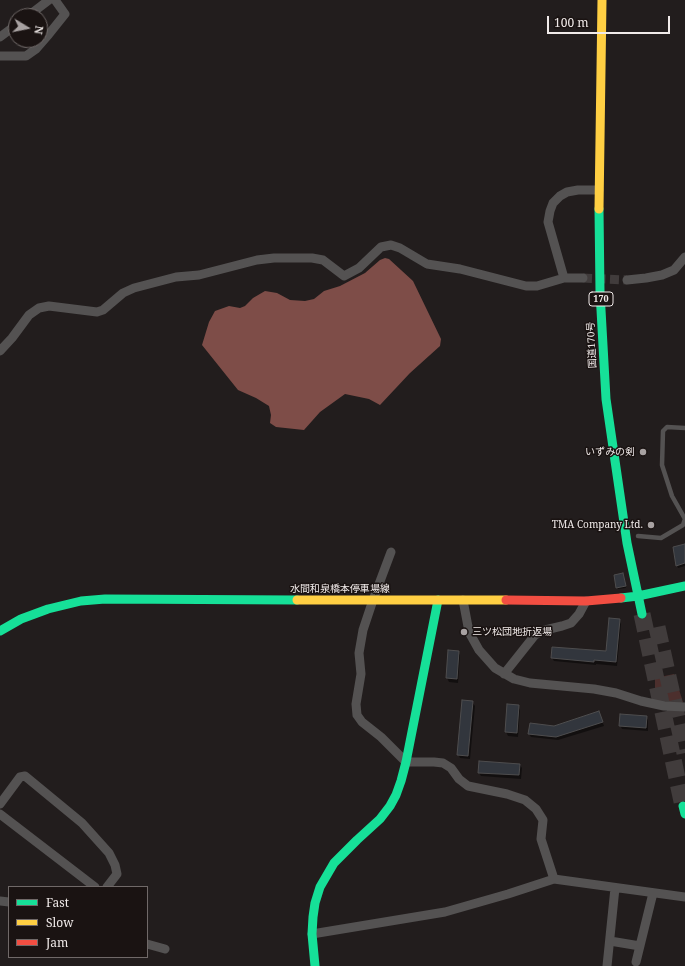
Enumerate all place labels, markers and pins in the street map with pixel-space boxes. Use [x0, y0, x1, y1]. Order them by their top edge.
place label: いずみの剣 [585, 446, 635, 458]
marker: いずみの剣 [638, 447, 648, 457]
place label: TMA Company Ltd. [552, 519, 643, 531]
marker: TMA Company Ltd. [646, 520, 656, 530]
place label: 三ツ松団地折返場 [472, 626, 552, 638]
marker: 三ツ松団地折返場 [459, 627, 469, 637]

